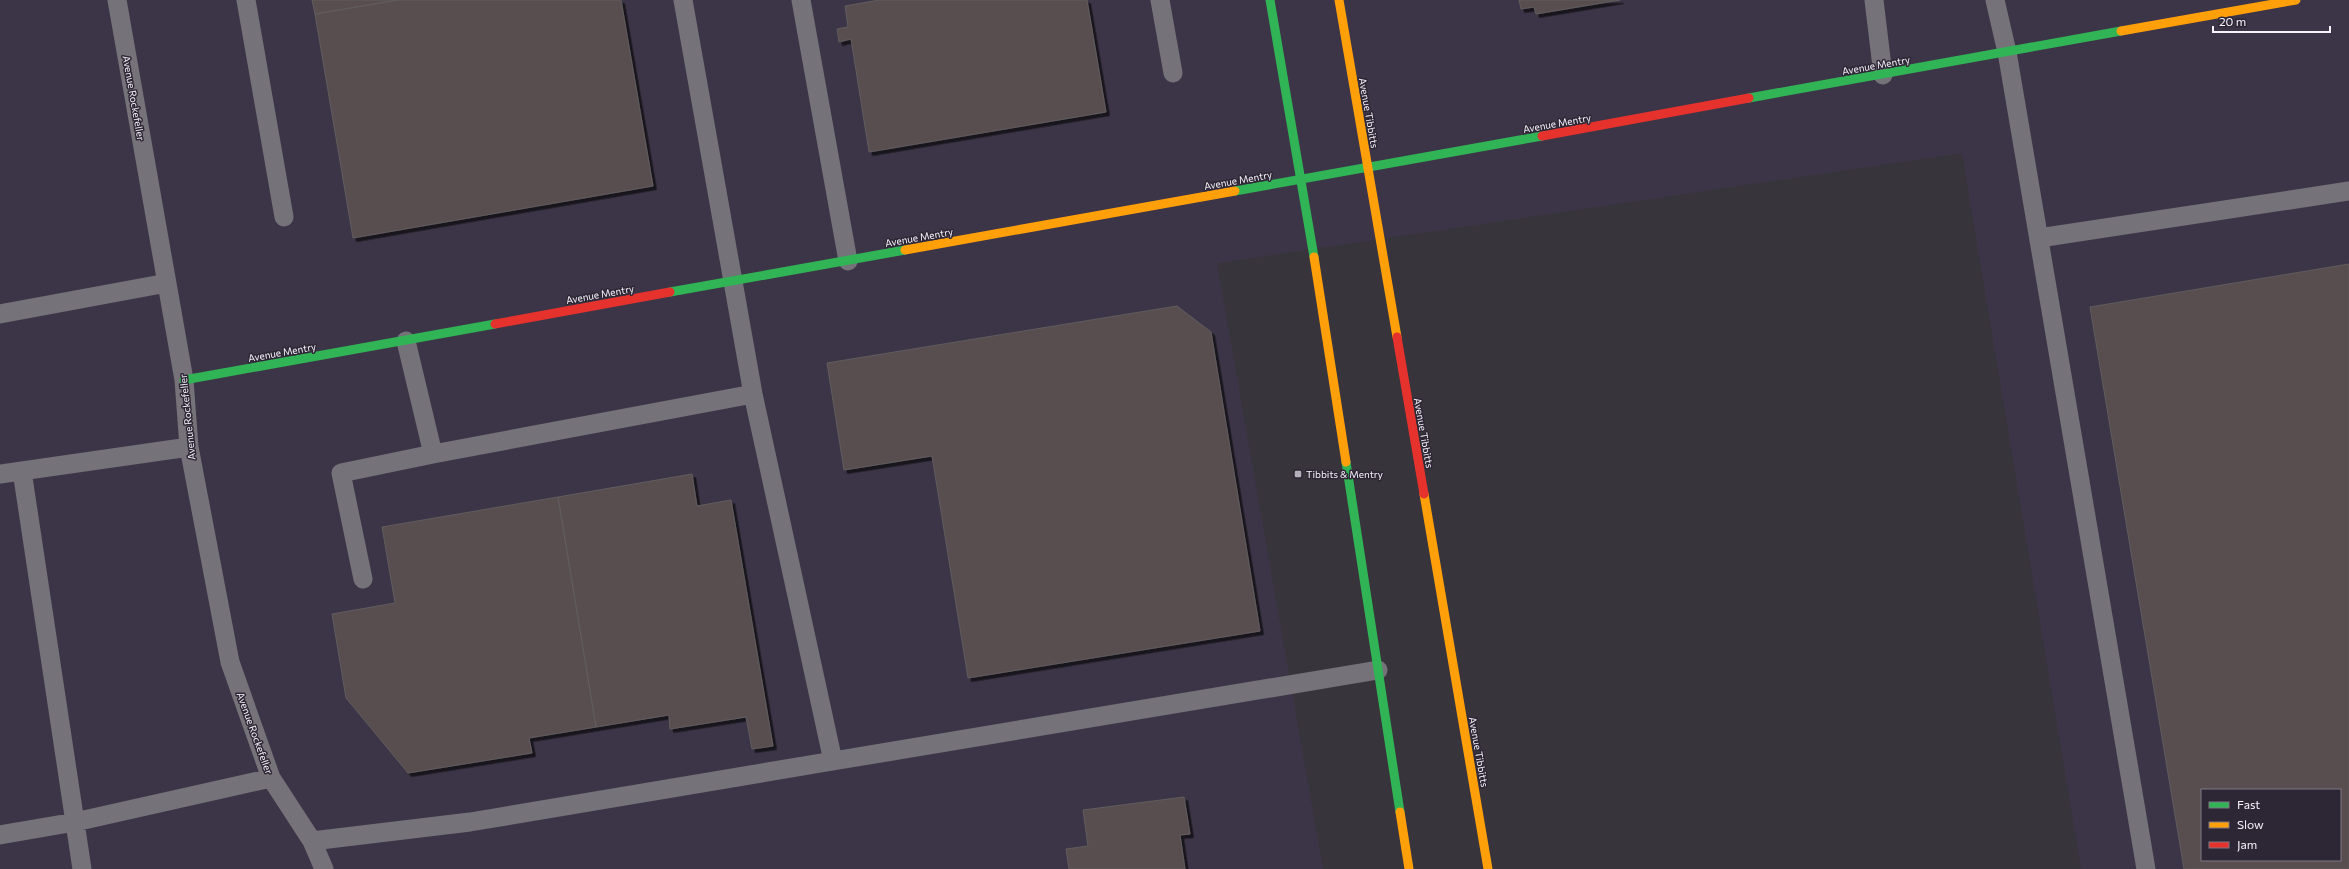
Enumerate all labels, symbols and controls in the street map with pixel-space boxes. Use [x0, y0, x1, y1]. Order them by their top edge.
scale bar [2213, 8, 2330, 34]
text: 20 m [2219, 14, 2246, 28]
street label: Avenue Mentry [1841, 53, 1911, 77]
street label: Avenue Rockefeller [121, 54, 147, 142]
street label: Avenue Tibbitts [1357, 77, 1381, 150]
street label: Avenue Mentry [1522, 111, 1592, 135]
street label: Avenue Mentry [1203, 168, 1273, 192]
street label: Avenue Mentry [884, 225, 954, 249]
street label: Avenue Mentry [565, 282, 635, 306]
street label: Avenue Mentry [247, 340, 317, 364]
street label: Avenue Rockefeller [177, 373, 197, 461]
street label: Avenue Tibbitts [1412, 397, 1436, 470]
place label: Tibbits & Mentry [1306, 468, 1383, 480]
marker: Tibbits & Mentry [1293, 469, 1303, 479]
street label: Avenue Rockefeller [235, 690, 275, 776]
street label: Avenue Tibbitts [1467, 716, 1491, 789]
legend [2201, 789, 2341, 861]
text: Fast [2237, 797, 2260, 811]
text: Slow [2237, 817, 2264, 831]
text: Jam [2237, 837, 2257, 852]

